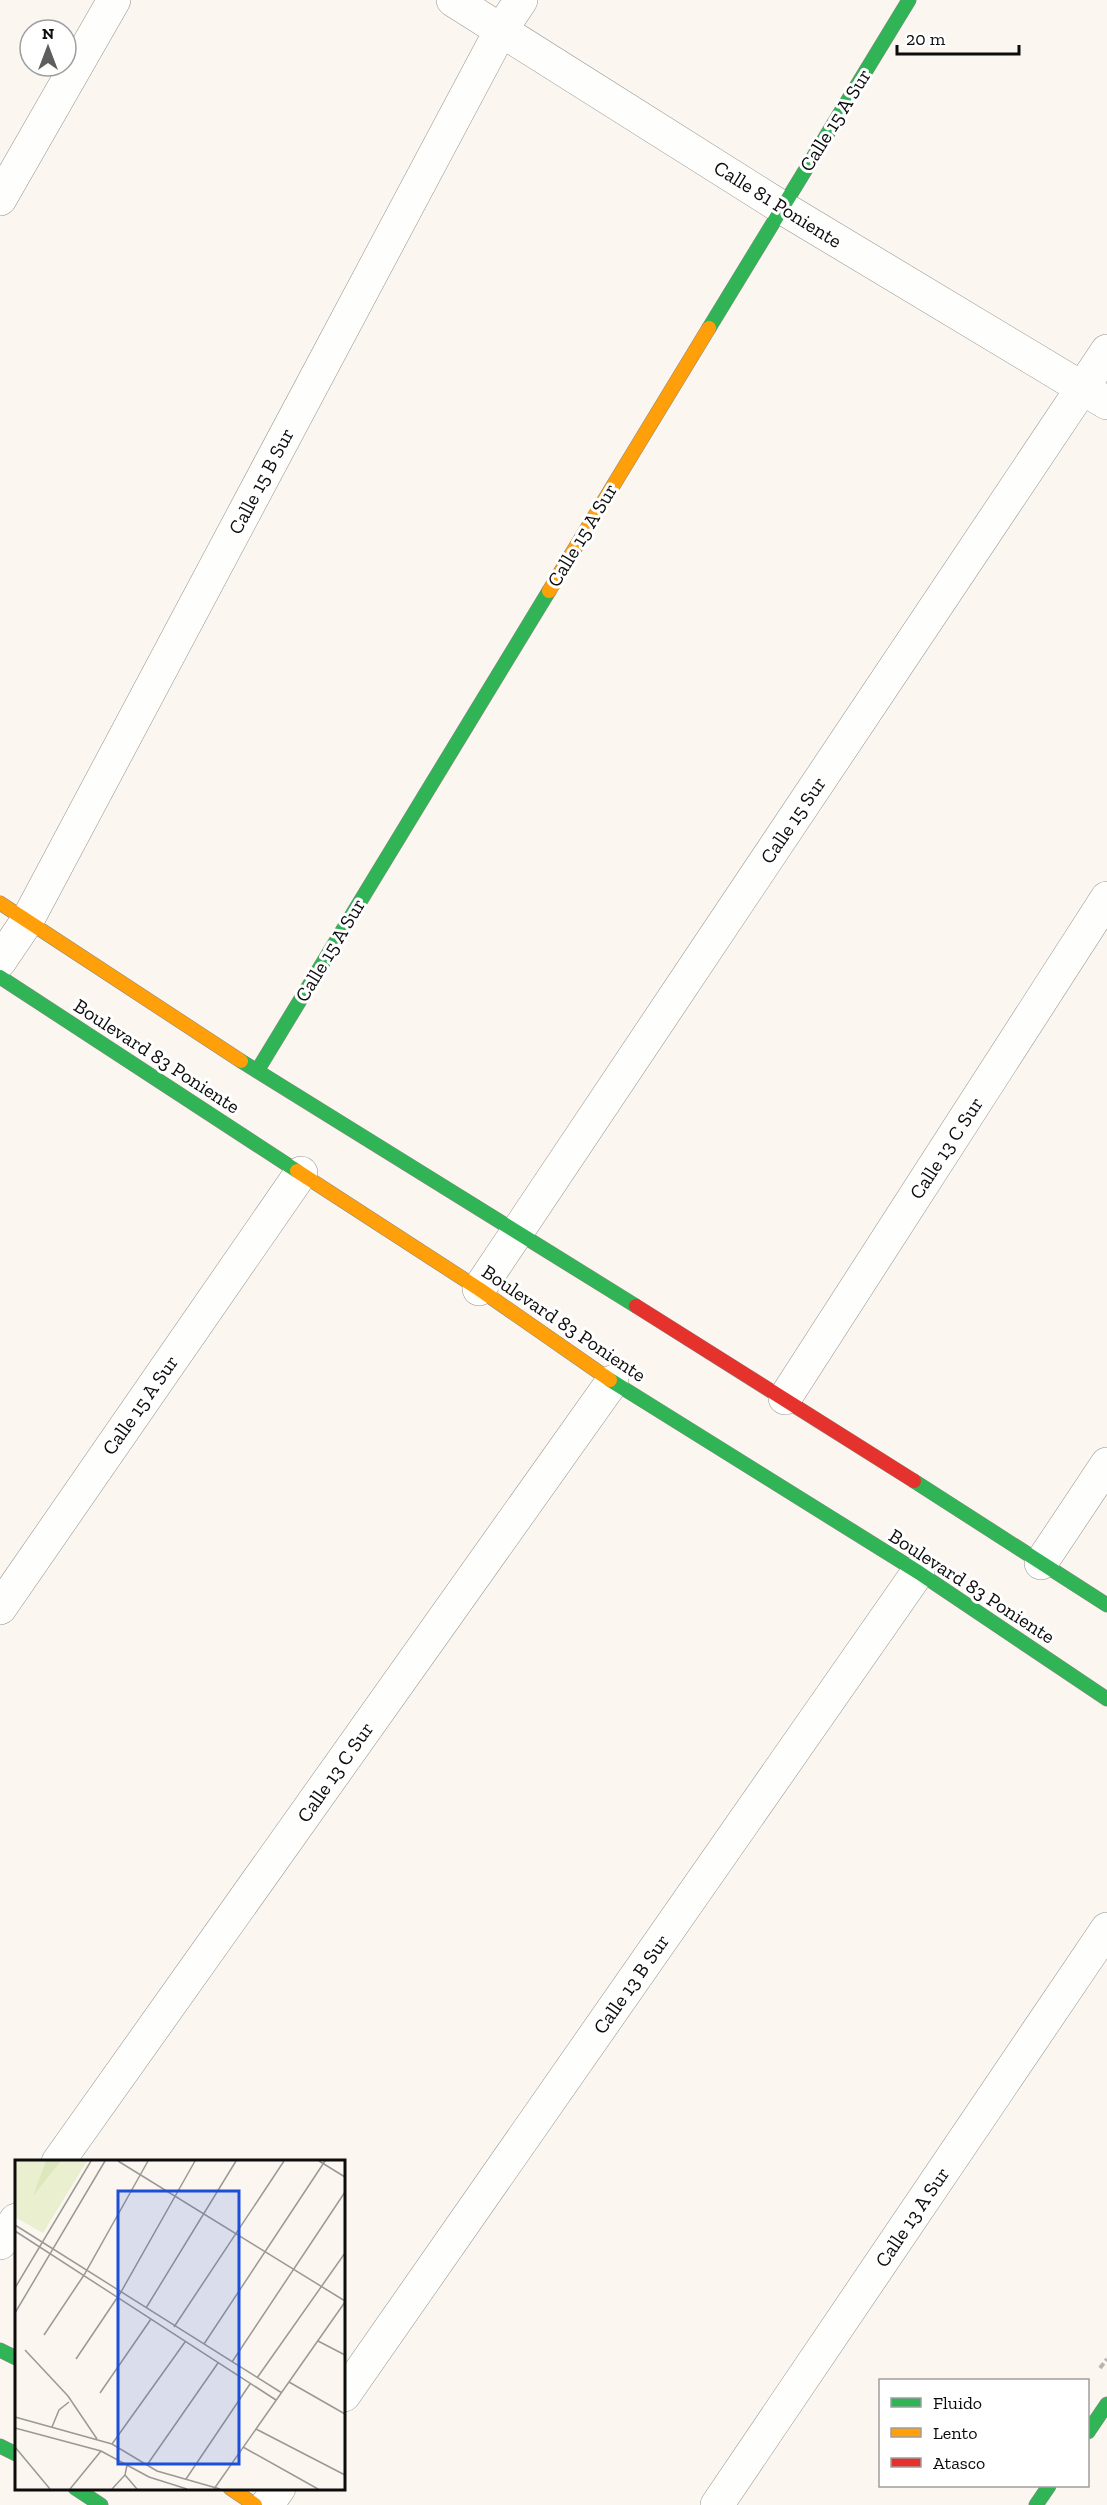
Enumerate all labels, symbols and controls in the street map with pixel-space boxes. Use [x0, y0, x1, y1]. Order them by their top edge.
north arrow [18, 18, 78, 78]
scale bar [897, 18, 1018, 56]
text: N [42, 24, 54, 43]
text: 20 m [906, 28, 946, 50]
street label: Calle 15 A Sur [794, 64, 876, 176]
street label: Calle 81 Poniente [710, 155, 846, 253]
street label: Calle 15 B Sur [223, 424, 299, 538]
street label: Calle 15 A Sur [542, 479, 622, 591]
street label: Calle 15 Sur [755, 772, 831, 868]
street label: Calle 15 A Sur [290, 894, 370, 1006]
street label: Boulevard 83 Poniente [70, 993, 244, 1119]
street label: Calle 13 C Sur [904, 1092, 988, 1204]
street label: Boulevard 83 Poniente [477, 1259, 651, 1387]
street label: Calle 15 A Sur [97, 1351, 183, 1459]
street label: Boulevard 83 Poniente [885, 1523, 1059, 1649]
street label: Calle 13 C Sur [292, 1717, 378, 1827]
street label: Calle 13 B Sur [588, 1930, 674, 2038]
inset map [15, 2160, 345, 2490]
street label: Calle 13 A Sur [870, 2162, 954, 2272]
legend [879, 2379, 1089, 2487]
text: Fluido [933, 2392, 982, 2414]
text: Lento [933, 2422, 978, 2444]
text: Atasco [933, 2452, 985, 2474]

